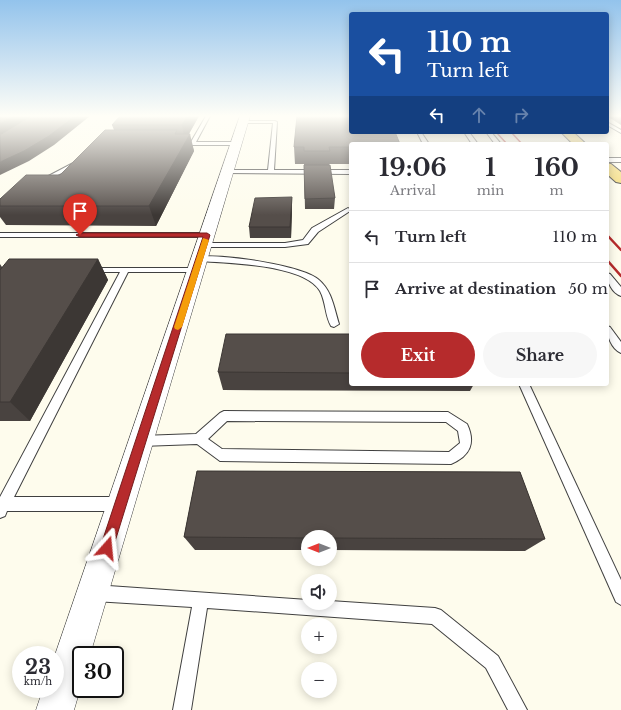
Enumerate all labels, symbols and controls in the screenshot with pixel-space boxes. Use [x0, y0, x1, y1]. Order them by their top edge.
text: 110 m [427, 25, 511, 60]
icon: left [361, 28, 413, 80]
text: Turn left [427, 60, 509, 82]
icon: left [426, 104, 448, 126]
icon: ahead [468, 104, 490, 126]
icon: right [510, 104, 532, 126]
text: 19:06 [379, 153, 447, 182]
text: 1 [485, 153, 496, 182]
text: 160 [534, 153, 579, 182]
text: Arrival [390, 182, 436, 199]
text: min [477, 182, 504, 199]
text: m [550, 182, 564, 199]
pin [63, 194, 97, 235]
icon: arrive [69, 200, 91, 222]
icon: left [361, 226, 383, 248]
text: Turn left [395, 227, 466, 246]
text: 110 m [553, 227, 597, 246]
icon: arrive [361, 278, 383, 300]
text: Arrive at destination [395, 279, 556, 298]
text: 50 m [568, 279, 608, 298]
button: Exit [361, 332, 475, 378]
button: Share [483, 332, 597, 378]
position arrow [86, 527, 128, 569]
north arrow [301, 530, 337, 566]
map controls [301, 530, 337, 698]
button: sound [301, 574, 337, 610]
button: + [301, 618, 337, 654]
speed limit sign: 30 [72, 646, 124, 698]
text: 23 [25, 655, 51, 679]
button: − [301, 662, 337, 698]
text: km/h [24, 675, 52, 688]

